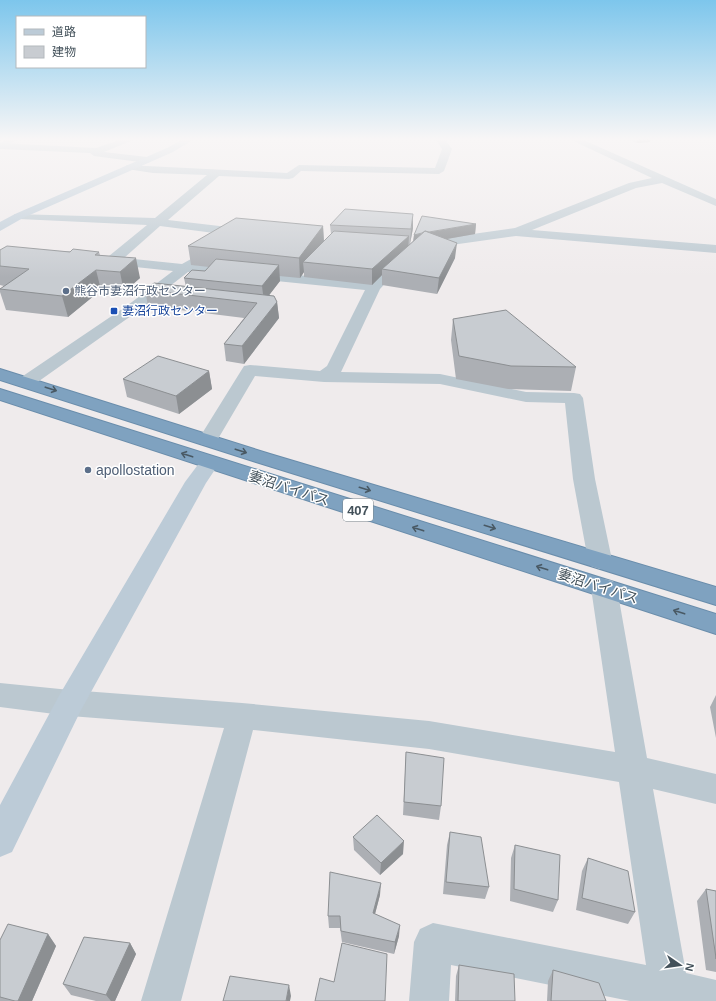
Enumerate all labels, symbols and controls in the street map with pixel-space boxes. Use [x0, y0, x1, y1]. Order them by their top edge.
legend [16, 16, 146, 68]
text: 道路 [52, 25, 76, 39]
text: 建物 [52, 45, 76, 59]
place label: 熊谷市妻沼行政センター [74, 284, 206, 298]
marker: 熊谷市妻沼行政センター [61, 286, 71, 296]
place label: 妻沼行政センター [122, 304, 218, 318]
marker: 妻沼行政センター [109, 306, 119, 316]
one-way arrow [44, 386, 56, 394]
one-way arrow [234, 448, 247, 455]
one-way arrow [181, 451, 194, 458]
place label: apollostation [96, 462, 175, 478]
marker: apollostation [83, 465, 93, 475]
street label: 妻沼バイパス [247, 467, 331, 509]
one-way arrow [358, 486, 371, 493]
road number: 407 [343, 499, 373, 521]
one-way arrow [483, 524, 496, 531]
one-way arrow [411, 525, 424, 532]
one-way arrow [536, 564, 548, 572]
street label: 妻沼バイパス [556, 565, 640, 607]
one-way arrow [673, 608, 686, 615]
north arrow [660, 945, 700, 985]
text: N [683, 962, 696, 973]

